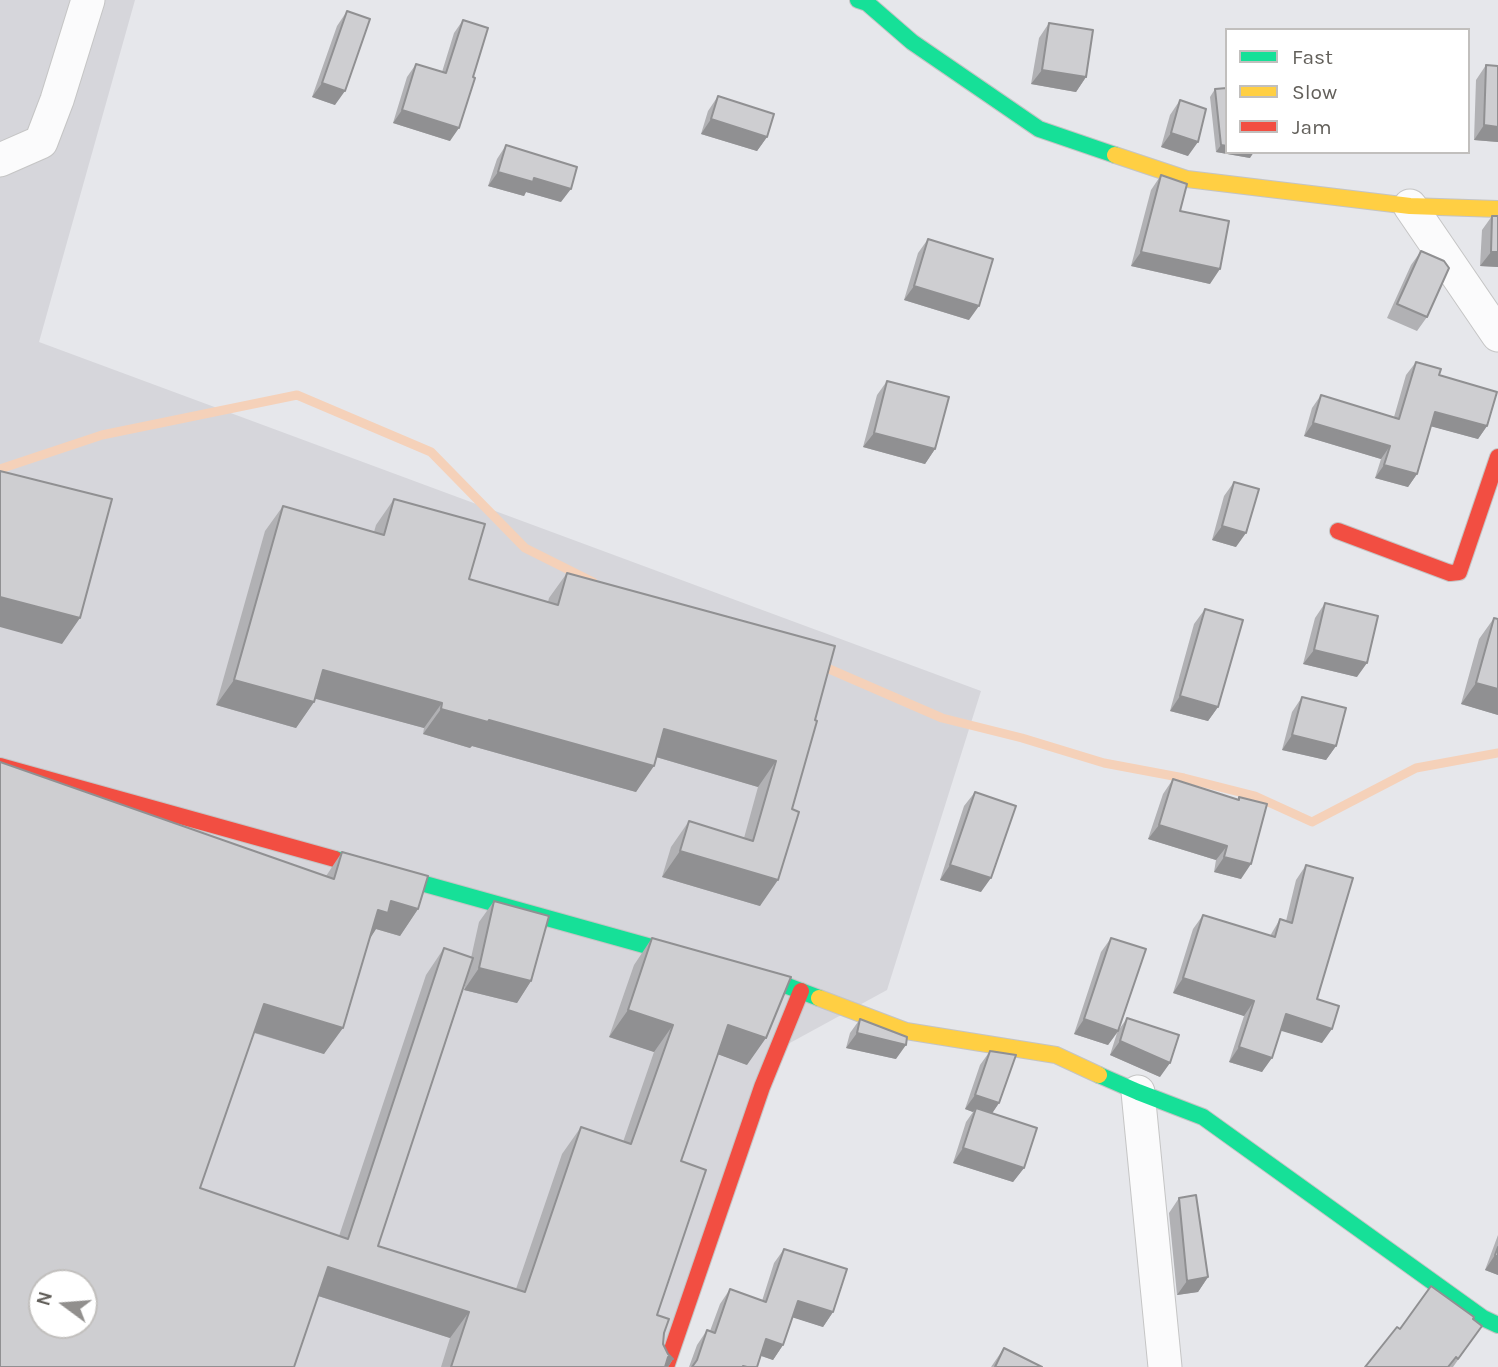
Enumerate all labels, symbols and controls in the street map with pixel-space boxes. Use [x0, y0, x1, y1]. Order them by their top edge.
legend [1225, 28, 1470, 154]
text: Fast [1292, 45, 1333, 69]
text: Slow [1292, 80, 1337, 104]
text: Jam [1292, 115, 1332, 139]
north arrow [28, 1269, 98, 1339]
text: N [32, 1289, 57, 1308]

